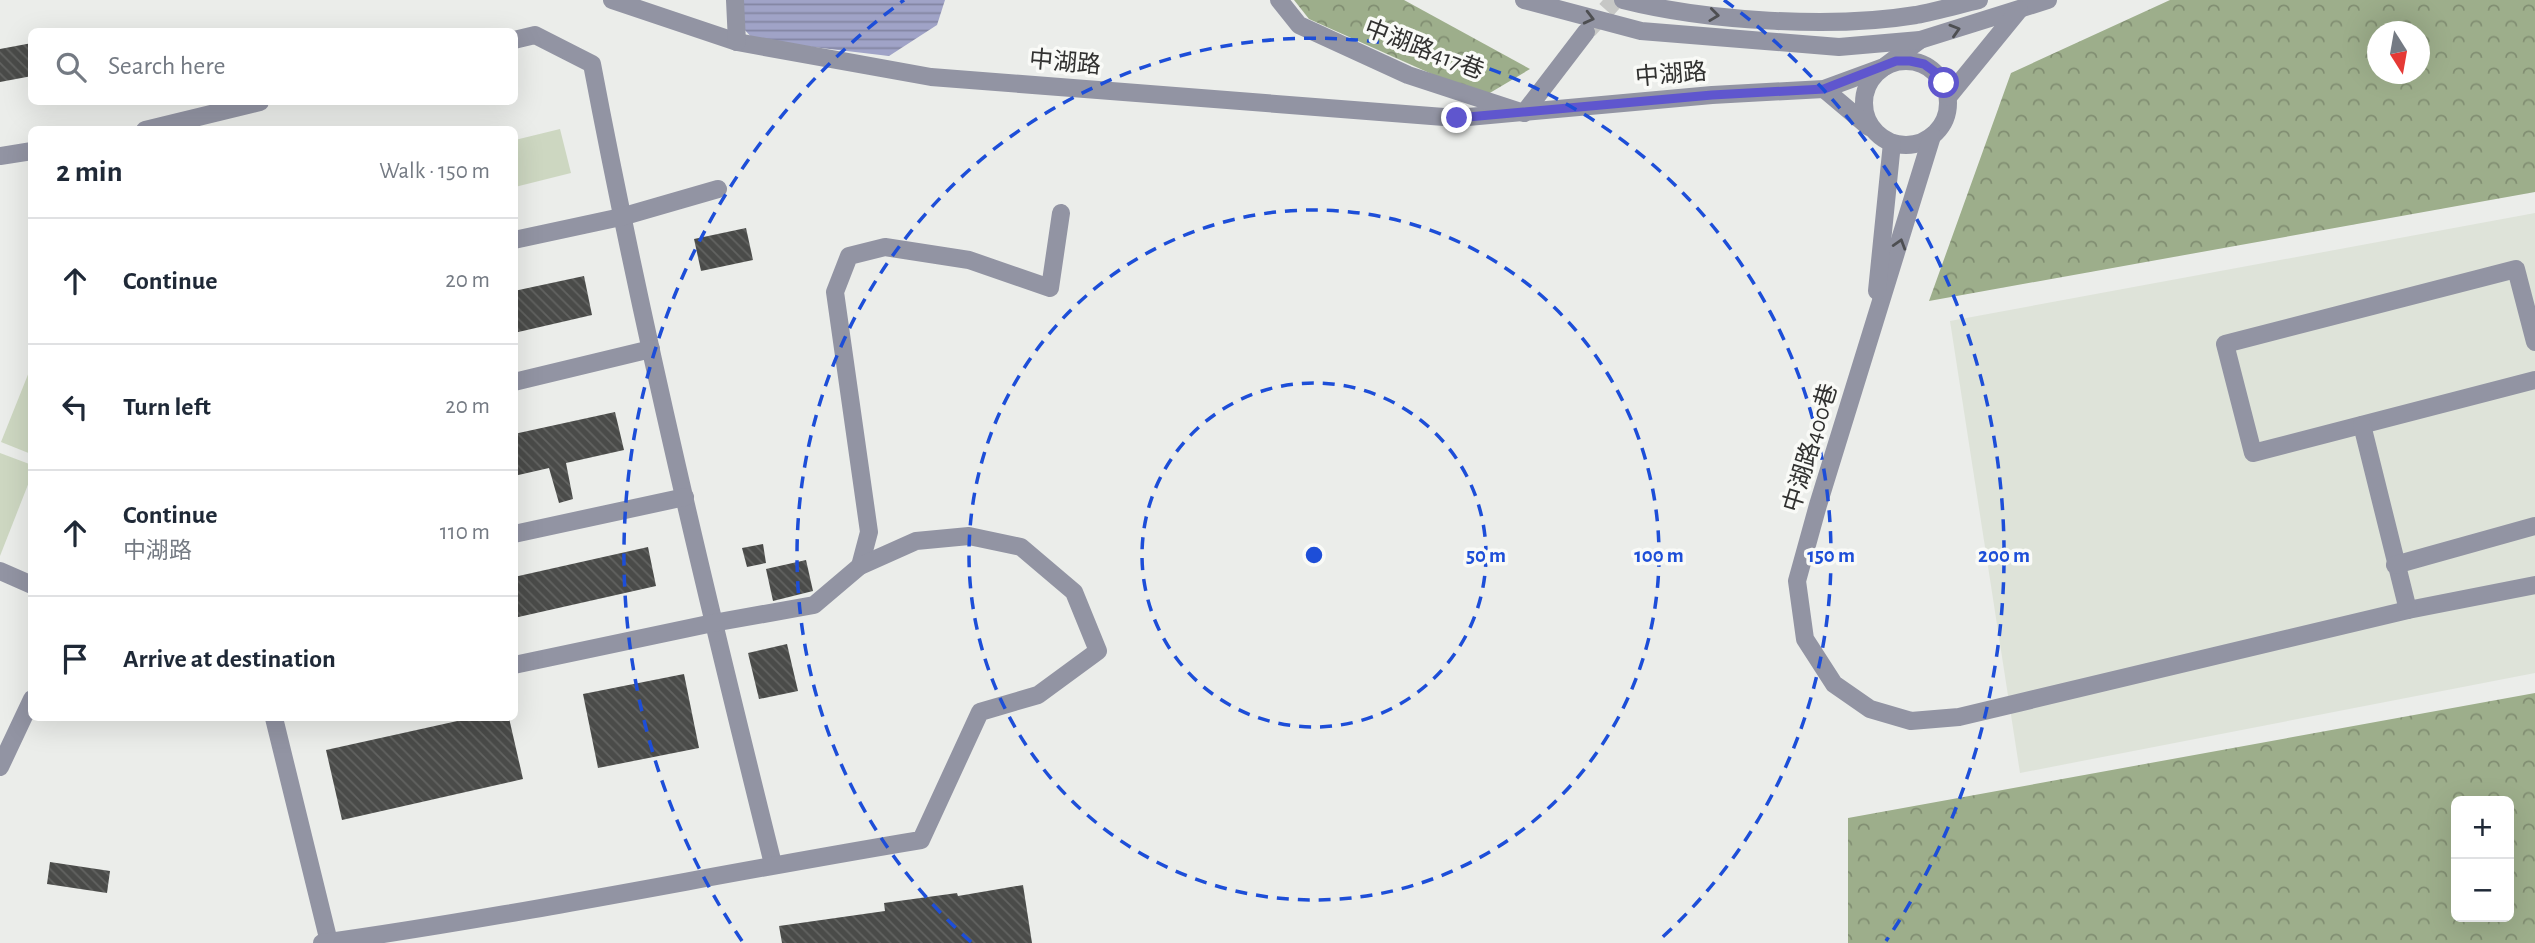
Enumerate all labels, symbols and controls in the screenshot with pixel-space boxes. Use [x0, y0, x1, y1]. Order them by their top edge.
one-way arrow [1708, 7, 1720, 22]
one-way arrow [1583, 10, 1595, 24]
street label: 中湖路417巷 [1361, 14, 1488, 84]
north arrow [2367, 21, 2430, 84]
one-way arrow [1948, 23, 1960, 38]
search box [28, 28, 518, 105]
street label: 中湖路 [1028, 46, 1102, 78]
icon: search [52, 48, 90, 86]
text: Search here [108, 53, 226, 79]
street label: 中湖路 [1634, 58, 1708, 90]
route start [1928, 67, 1959, 98]
route end [1441, 102, 1472, 133]
text: 2 min [56, 157, 123, 187]
text: Walk · 150 m [379, 160, 490, 183]
one-way arrow [1891, 238, 1906, 250]
icon: ahead [56, 262, 94, 300]
text: Continue [123, 268, 218, 294]
text: 20 m [445, 269, 490, 292]
street label: 中湖路400巷 [1778, 380, 1842, 515]
icon: left [56, 388, 94, 426]
text: Turn left [123, 394, 211, 420]
text: 20 m [445, 395, 490, 418]
text: Continue [123, 502, 218, 528]
icon: ahead [56, 514, 94, 552]
text: 110 m [440, 521, 490, 544]
text: 中湖路 [123, 540, 192, 563]
centre of rings [1302, 543, 1326, 567]
text: 50 m [1466, 545, 1506, 566]
text: 100 m [1634, 545, 1684, 566]
text: 150 m [1807, 545, 1855, 566]
text: 200 m [1978, 545, 2030, 566]
icon: arrive [56, 640, 94, 678]
text: Arrive at destination [123, 646, 336, 672]
map controls [2451, 796, 2514, 922]
button: + [2451, 796, 2514, 859]
button: − [2451, 859, 2514, 922]

